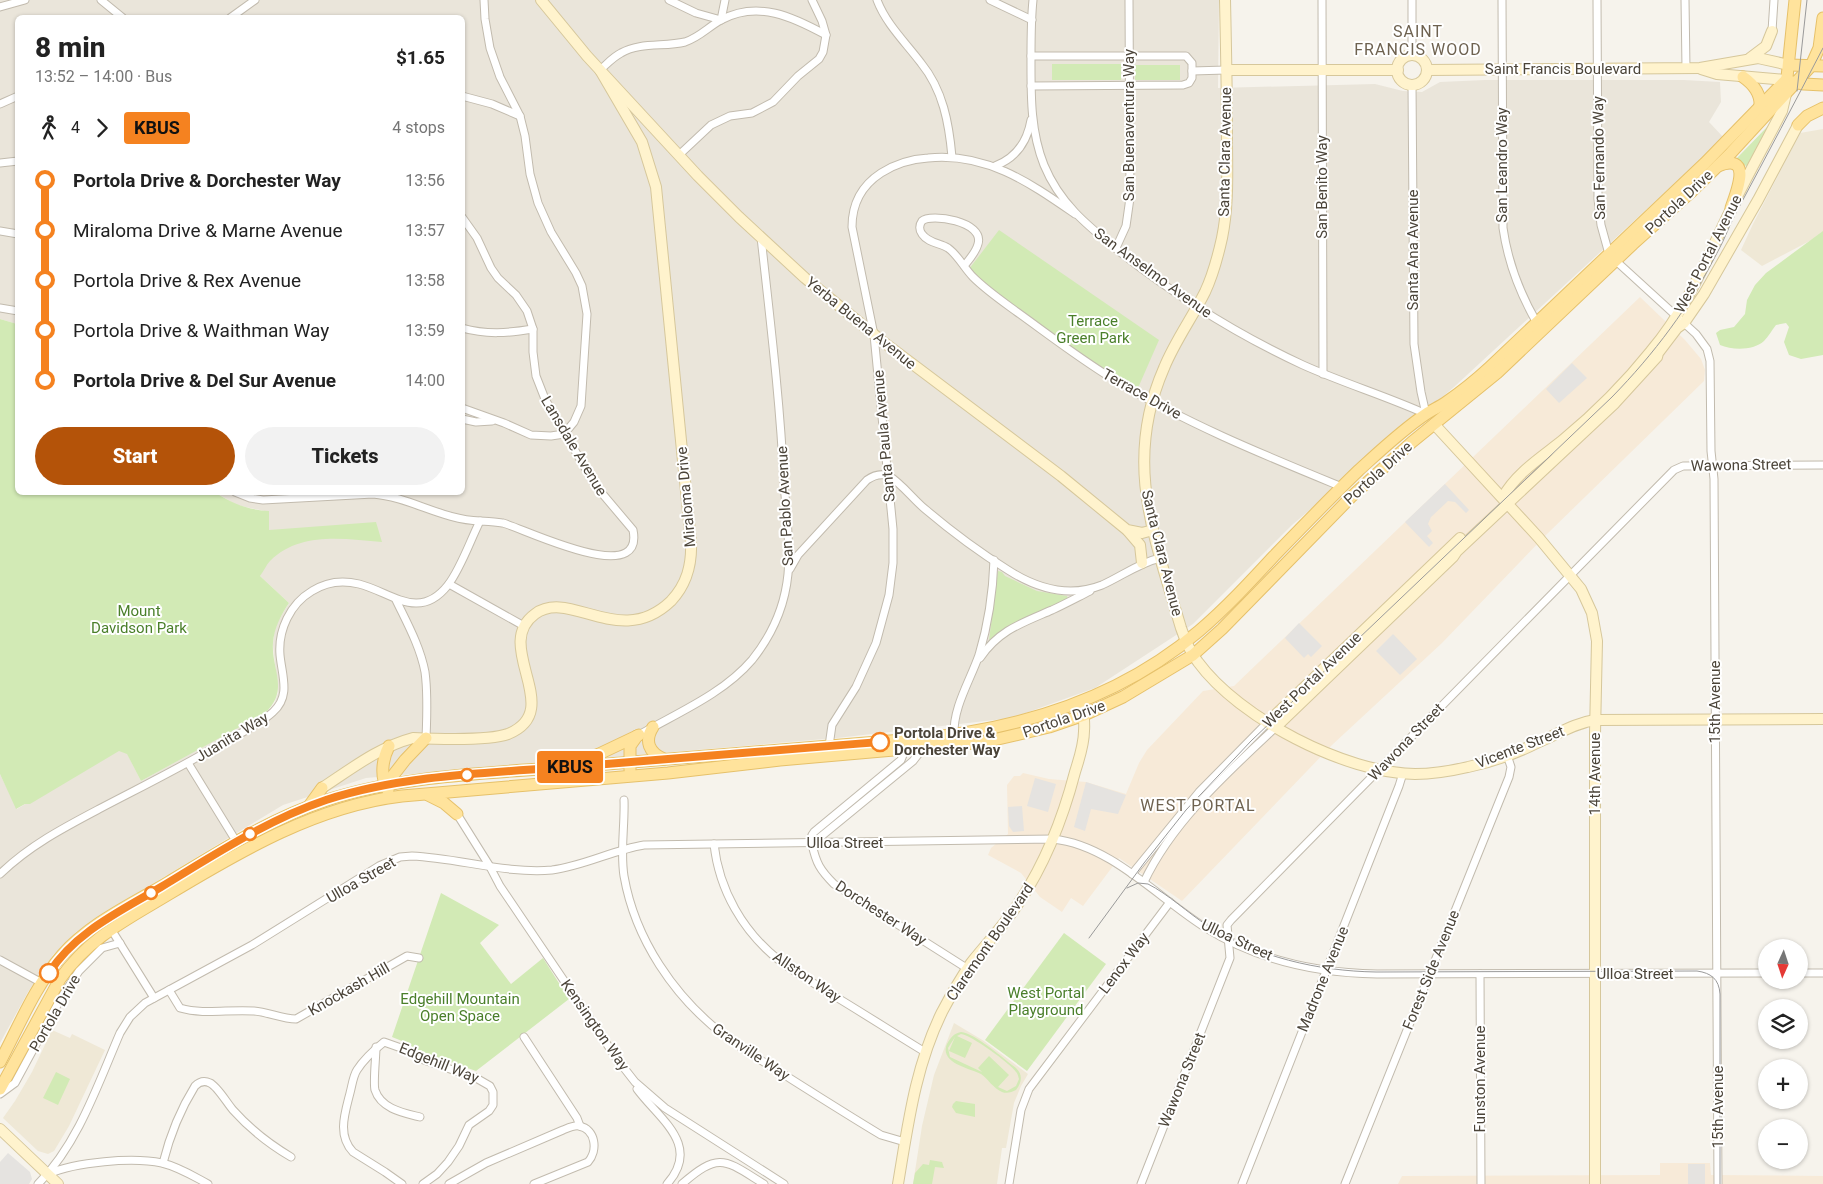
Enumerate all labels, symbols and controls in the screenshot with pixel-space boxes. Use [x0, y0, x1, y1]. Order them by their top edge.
district label: SAINT FRANCIS WOOD [1354, 22, 1482, 59]
text: 8 min [35, 31, 106, 64]
text: $1.65 [396, 46, 445, 69]
street label: San Buenaventura Way [1120, 49, 1138, 201]
street label: Saint Francis Boulevard [1485, 60, 1641, 78]
text: 13:52 – 14:00 · Bus [35, 67, 172, 86]
street label: Santa Clara Avenue [1215, 87, 1235, 217]
street label: San Fernando Way [1589, 96, 1609, 220]
street label: San Leandro Way [1493, 107, 1511, 223]
icon: walk [35, 114, 63, 142]
icon: forward [88, 114, 116, 142]
text: KBUS [134, 117, 180, 138]
text: 4 [71, 118, 80, 137]
text: 4 stops [392, 118, 445, 137]
street label: San Benito Way [1313, 135, 1331, 239]
street label: Portola Drive [1641, 166, 1717, 238]
text: Portola Drive & Dorchester Way [73, 169, 341, 192]
text: 13:56 [405, 171, 445, 190]
street label: Santa Ana Avenue [1404, 189, 1422, 311]
street label: West Portal Avenue [1670, 192, 1746, 316]
text: Miraloma Drive & Marne Avenue [73, 219, 342, 242]
text: 13:57 [405, 221, 445, 240]
street label: San Anselmo Avenue [1091, 224, 1215, 322]
text: Portola Drive & Rex Avenue [73, 269, 301, 292]
text: 13:58 [405, 271, 445, 290]
street label: Yerba Buena Avenue [802, 273, 920, 373]
park label: Terrace Green Park [1056, 312, 1130, 347]
text: Portola Drive & Waithman Way [73, 319, 329, 342]
text: 13:59 [405, 321, 445, 340]
street label: Terrace Drive [1099, 365, 1185, 423]
text: Portola Drive & Del Sur Avenue [73, 369, 336, 392]
street label: Santa Paula Avenue [869, 369, 899, 503]
text: 14:00 [405, 371, 445, 390]
street label: Lansdale Avenue [537, 393, 611, 499]
button: Start [35, 427, 235, 485]
button: Tickets [245, 427, 445, 485]
street label: Portola Drive [1340, 438, 1416, 508]
street label: Miraloma Drive [673, 446, 699, 548]
street label: San Pablo Avenue [773, 446, 797, 566]
street label: Wawona Street [1690, 455, 1792, 475]
street label: Santa Clara Avenue [1138, 488, 1186, 618]
park label: Mount Davidson Park [91, 602, 187, 637]
street label: West Portal Avenue [1259, 628, 1365, 732]
street label: 15th Avenue [1706, 661, 1724, 743]
street label: Portola Drive [1020, 696, 1108, 741]
street label: Wawona Street [1365, 699, 1448, 785]
street label: Juanita Way [192, 708, 272, 766]
street label: Vicente Street [1473, 722, 1567, 772]
place label: Portola Drive & Dorchester Way [894, 724, 1001, 759]
marker: Portola Drive & Dorchester Way [870, 732, 890, 752]
street label: 14th Avenue [1586, 733, 1604, 815]
line badge: KBUS [535, 751, 605, 783]
text: KBUS [547, 756, 593, 777]
unlabelled marker [460, 768, 474, 782]
district label: WEST PORTAL [1140, 796, 1256, 815]
unlabelled marker [243, 827, 257, 841]
street label: Ulloa Street [806, 834, 884, 852]
street label: Ulloa Street [323, 853, 399, 907]
street label: Dorchester Way [832, 877, 930, 949]
street label: Claremont Boulevard [943, 880, 1037, 1004]
unlabelled marker [144, 886, 158, 900]
street label: Forest Side Avenue [1399, 907, 1463, 1033]
street label: Ulloa Street [1198, 916, 1276, 964]
street label: Madrone Avenue [1294, 924, 1352, 1034]
street label: Lenox Way [1095, 929, 1153, 997]
north arrow [1758, 939, 1808, 989]
map controls [1758, 939, 1808, 1169]
street label: Allston Way [769, 948, 845, 1006]
street label: Knockash Hill [305, 958, 393, 1020]
unlabelled marker [39, 963, 59, 983]
street label: Ulloa Street [1596, 965, 1674, 983]
street label: Portola Drive [26, 971, 84, 1055]
street label: Kensington Way [557, 976, 633, 1074]
park label: West Portal Playground [1007, 984, 1085, 1019]
park label: Edgehill Mountain Open Space [400, 990, 520, 1025]
button: layers [1758, 999, 1808, 1049]
street label: Granville Way [709, 1020, 793, 1084]
street label: Funston Avenue [1471, 1026, 1489, 1132]
street label: Wawona Street [1155, 1030, 1209, 1130]
street label: Edgehill Way [397, 1039, 481, 1087]
button: + [1758, 1059, 1808, 1109]
street label: 15th Avenue [1709, 1066, 1727, 1148]
button: − [1758, 1119, 1808, 1169]

